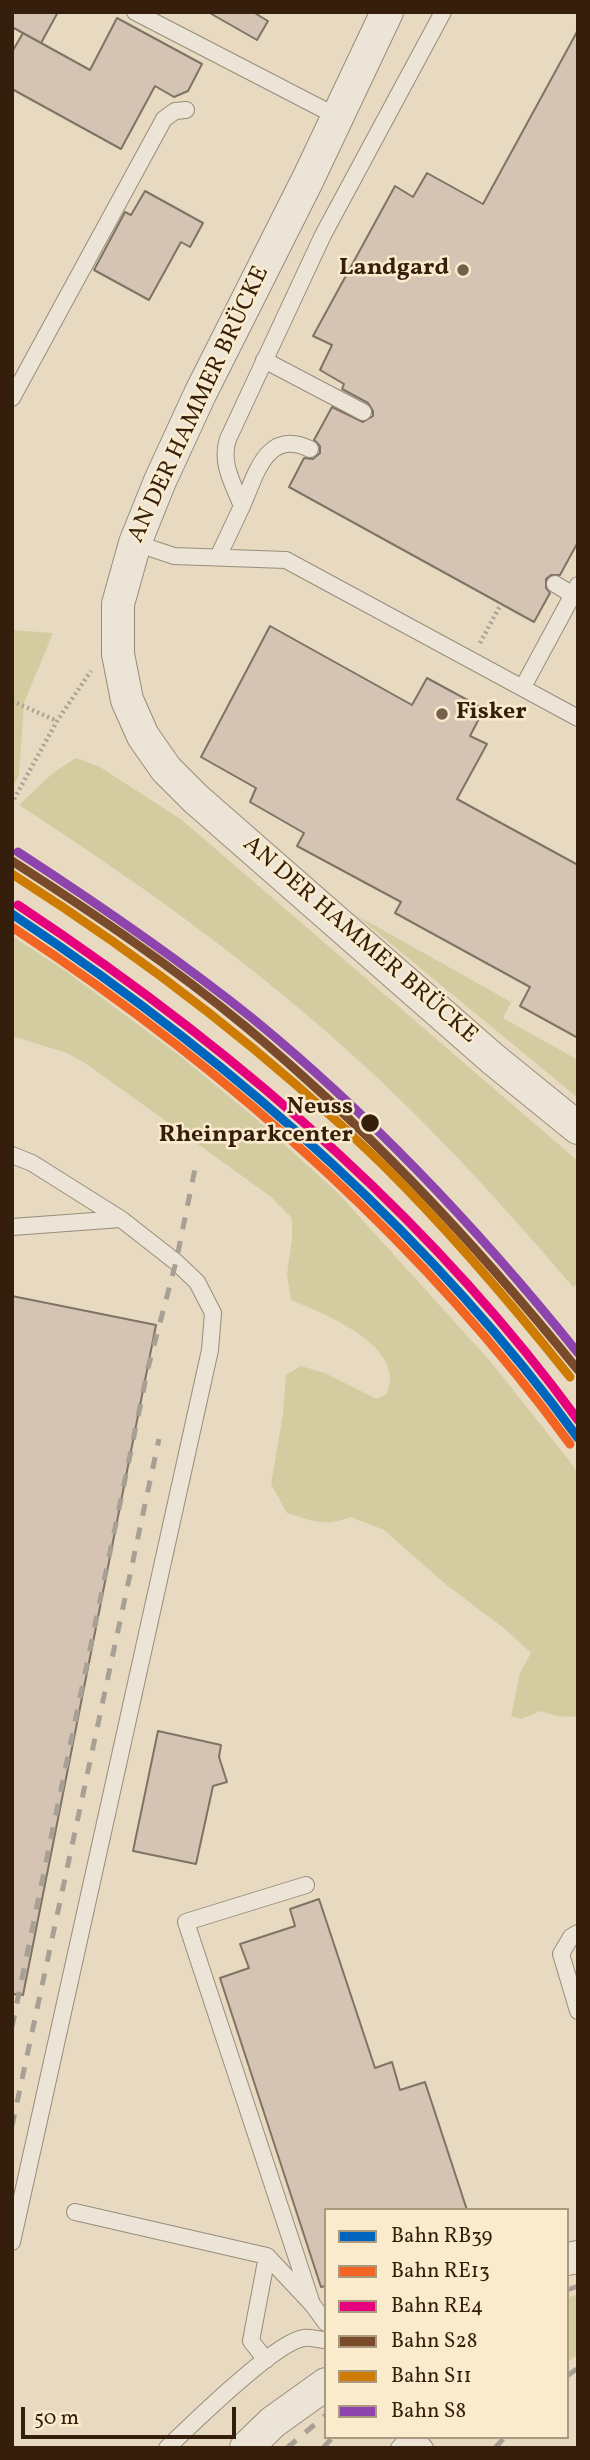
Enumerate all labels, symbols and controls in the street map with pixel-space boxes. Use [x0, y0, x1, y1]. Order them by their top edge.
place label: Landgard [339, 256, 449, 284]
street label: AN DER HAMMER BRÜCKE [123, 262, 277, 548]
marker: Landgard [455, 262, 471, 278]
place label: Fisker [456, 700, 527, 728]
marker: Fisker [434, 706, 450, 722]
street label: AN DER HAMMER BRÜCKE [236, 831, 482, 1051]
place label: Neuss Rheinparkcenter [159, 1095, 353, 1151]
marker: Neuss Rheinparkcenter [359, 1112, 381, 1134]
legend [324, 2208, 569, 2439]
text: Bahn RB39 [391, 2222, 493, 2251]
text: Bahn RE13 [391, 2257, 490, 2286]
text: Bahn RE4 [391, 2292, 483, 2321]
text: Bahn S28 [391, 2327, 477, 2356]
text: Bahn S11 [391, 2362, 472, 2391]
scale bar [24, 2394, 240, 2438]
text: Bahn S8 [391, 2397, 466, 2426]
text: 50 m [34, 2404, 79, 2433]

